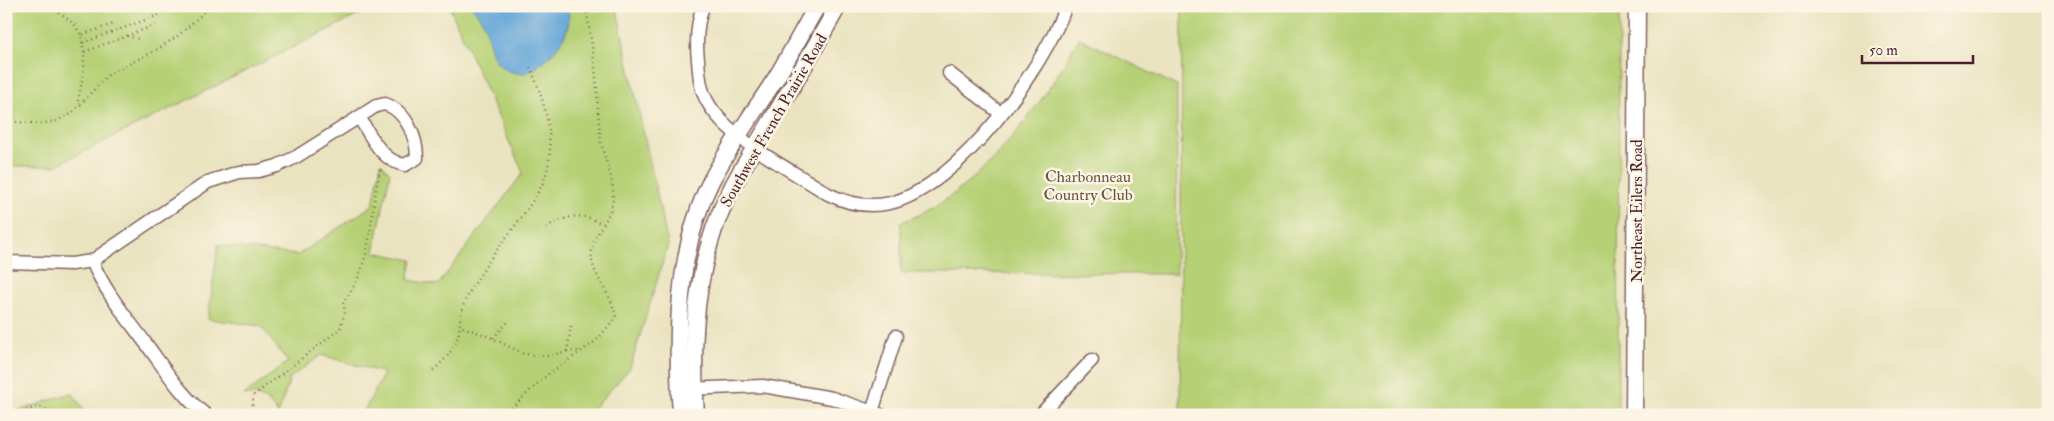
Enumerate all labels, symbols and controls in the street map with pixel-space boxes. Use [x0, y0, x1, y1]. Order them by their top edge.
street label: Southwest French Prairie Road [716, 30, 832, 211]
scale bar [1862, 32, 1973, 64]
text: 50 m [1869, 41, 1898, 60]
street label: Northeast Eilers Road [1627, 139, 1647, 283]
park label: Charbonneau Country Club [1043, 167, 1133, 205]

